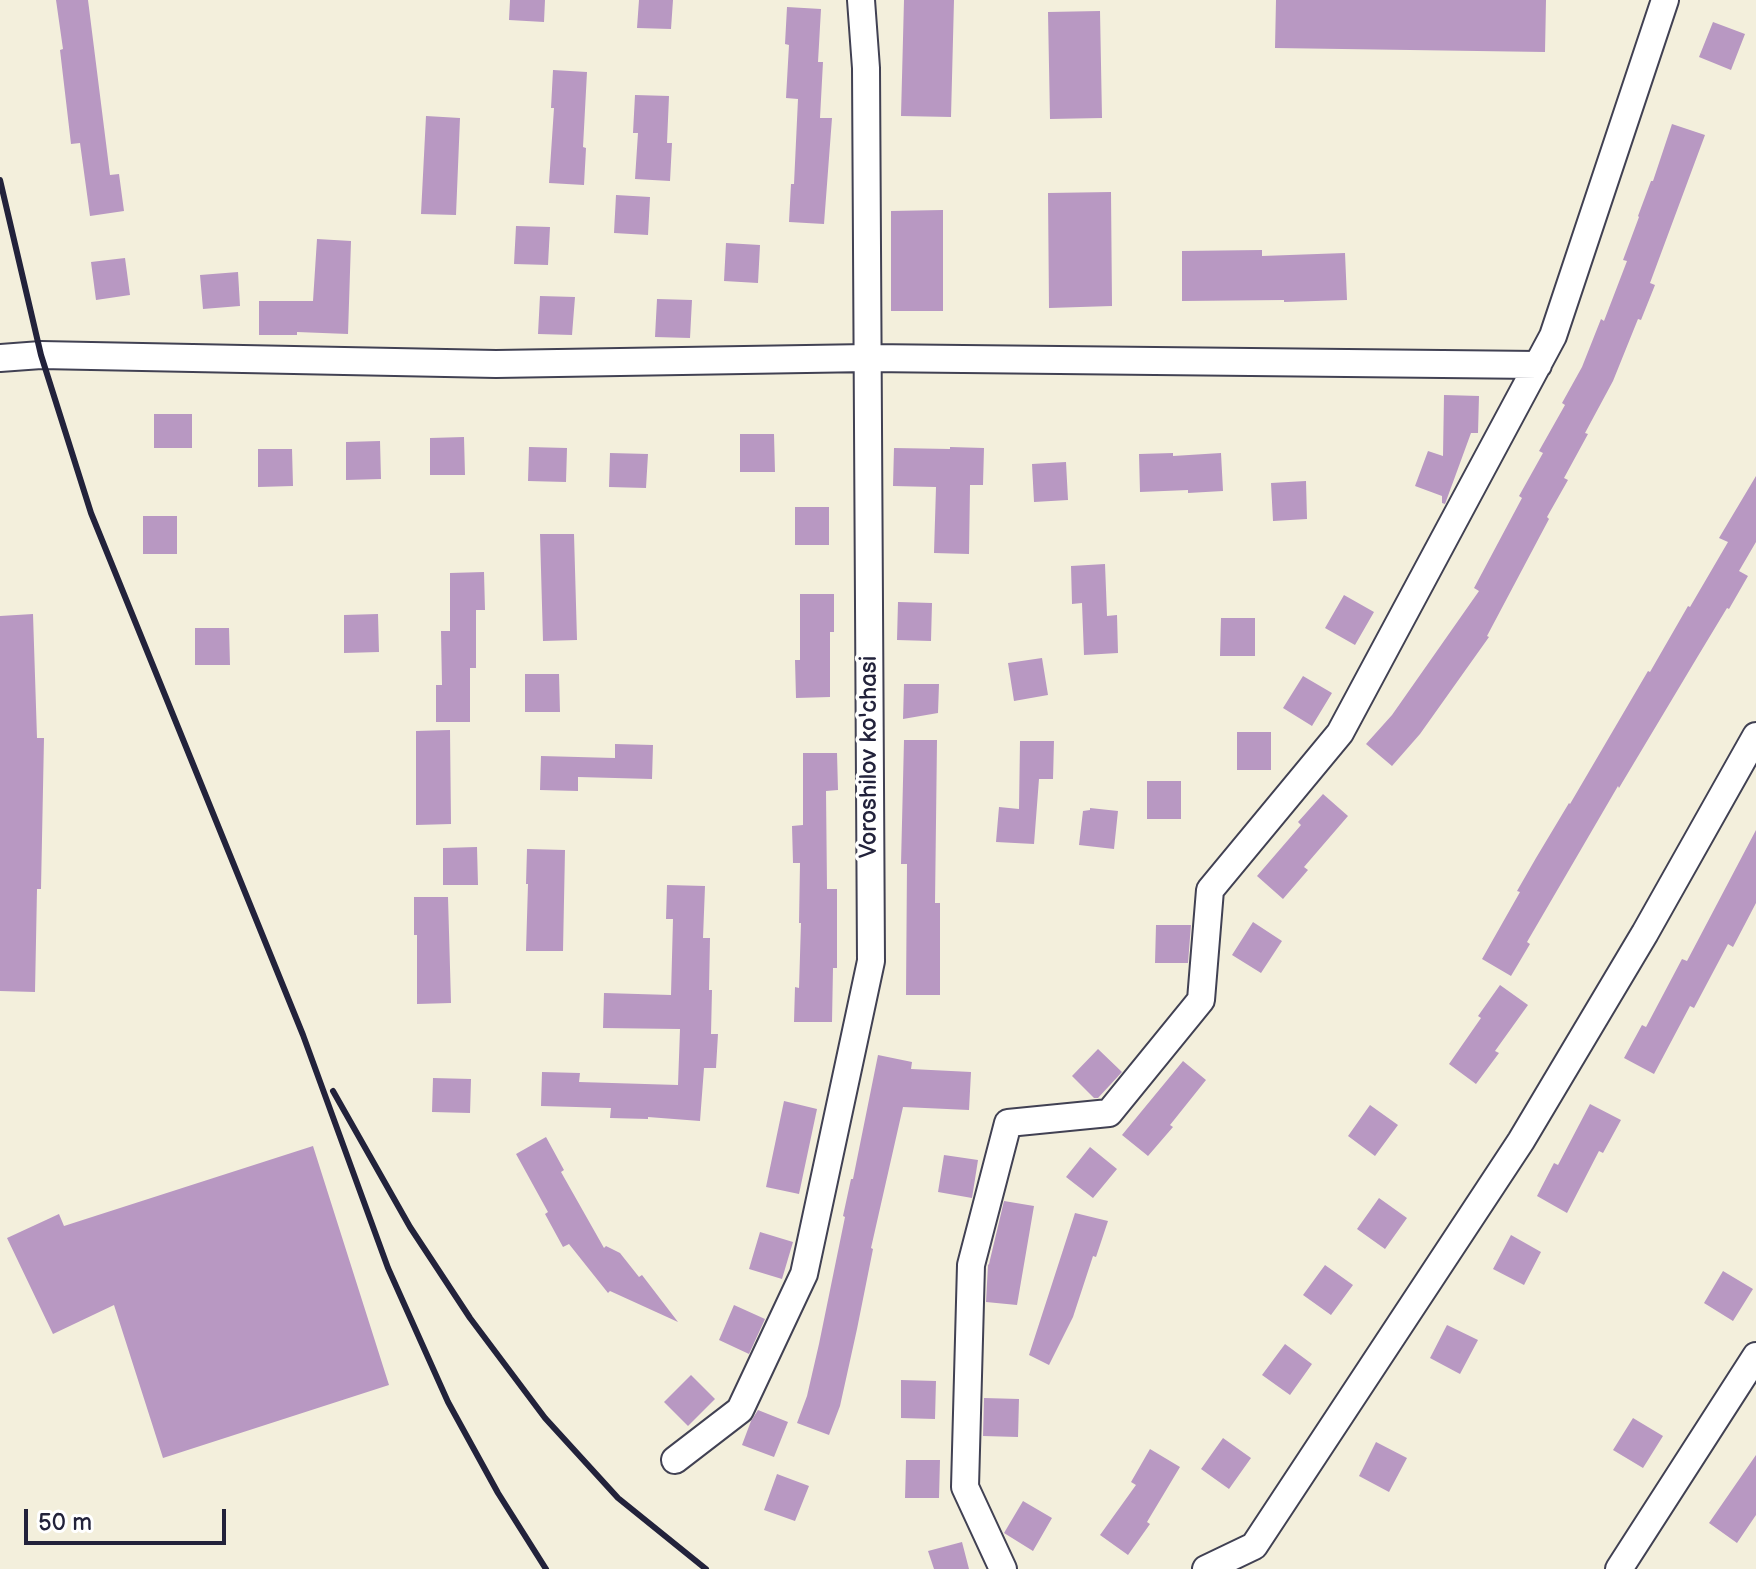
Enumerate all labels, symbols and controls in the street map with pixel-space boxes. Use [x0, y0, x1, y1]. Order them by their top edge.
street label: Voroshilov ko'chasi [856, 656, 884, 858]
scale bar [28, 1493, 230, 1543]
text: 50 m [38, 1508, 92, 1537]

